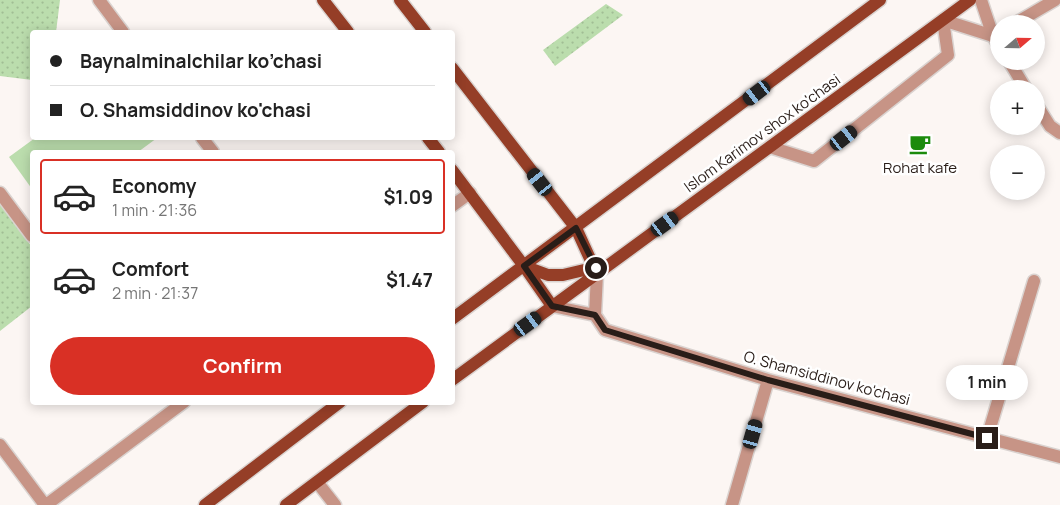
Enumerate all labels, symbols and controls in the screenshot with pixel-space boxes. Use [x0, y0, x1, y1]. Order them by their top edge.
north arrow [990, 15, 1045, 70]
map controls [990, 15, 1045, 200]
text: Baynalminalchilar ko’chasi [80, 48, 322, 74]
street label: Islom Karimov shox ko'chasi [680, 69, 844, 197]
car [740, 78, 773, 108]
button: + [990, 80, 1045, 135]
text: O. Shamsiddinov ko'chasi [80, 97, 311, 123]
car [827, 123, 860, 153]
cafe icon: Rohat kafe [907, 131, 933, 157]
button: − [990, 145, 1045, 200]
place label: Rohat kafe [883, 157, 957, 178]
car [524, 166, 555, 198]
text: Economy [112, 173, 196, 199]
icon: car [52, 174, 97, 219]
text: $1.09 [383, 184, 433, 210]
text: 1 min · 21:36 [112, 199, 197, 221]
car [648, 209, 681, 239]
text: Comfort [112, 256, 189, 282]
icon: car [52, 257, 97, 302]
route start [585, 257, 607, 279]
text: $1.47 [386, 267, 433, 293]
text: 2 min · 21:37 [112, 282, 198, 304]
car [511, 309, 544, 339]
button: Confirm [50, 337, 435, 395]
street label: O. Shamsiddinov ko'chasi [741, 346, 913, 410]
callout: 1 min [946, 366, 1028, 400]
text: 1 min [967, 371, 1007, 393]
car [741, 418, 764, 450]
route end [976, 427, 998, 449]

